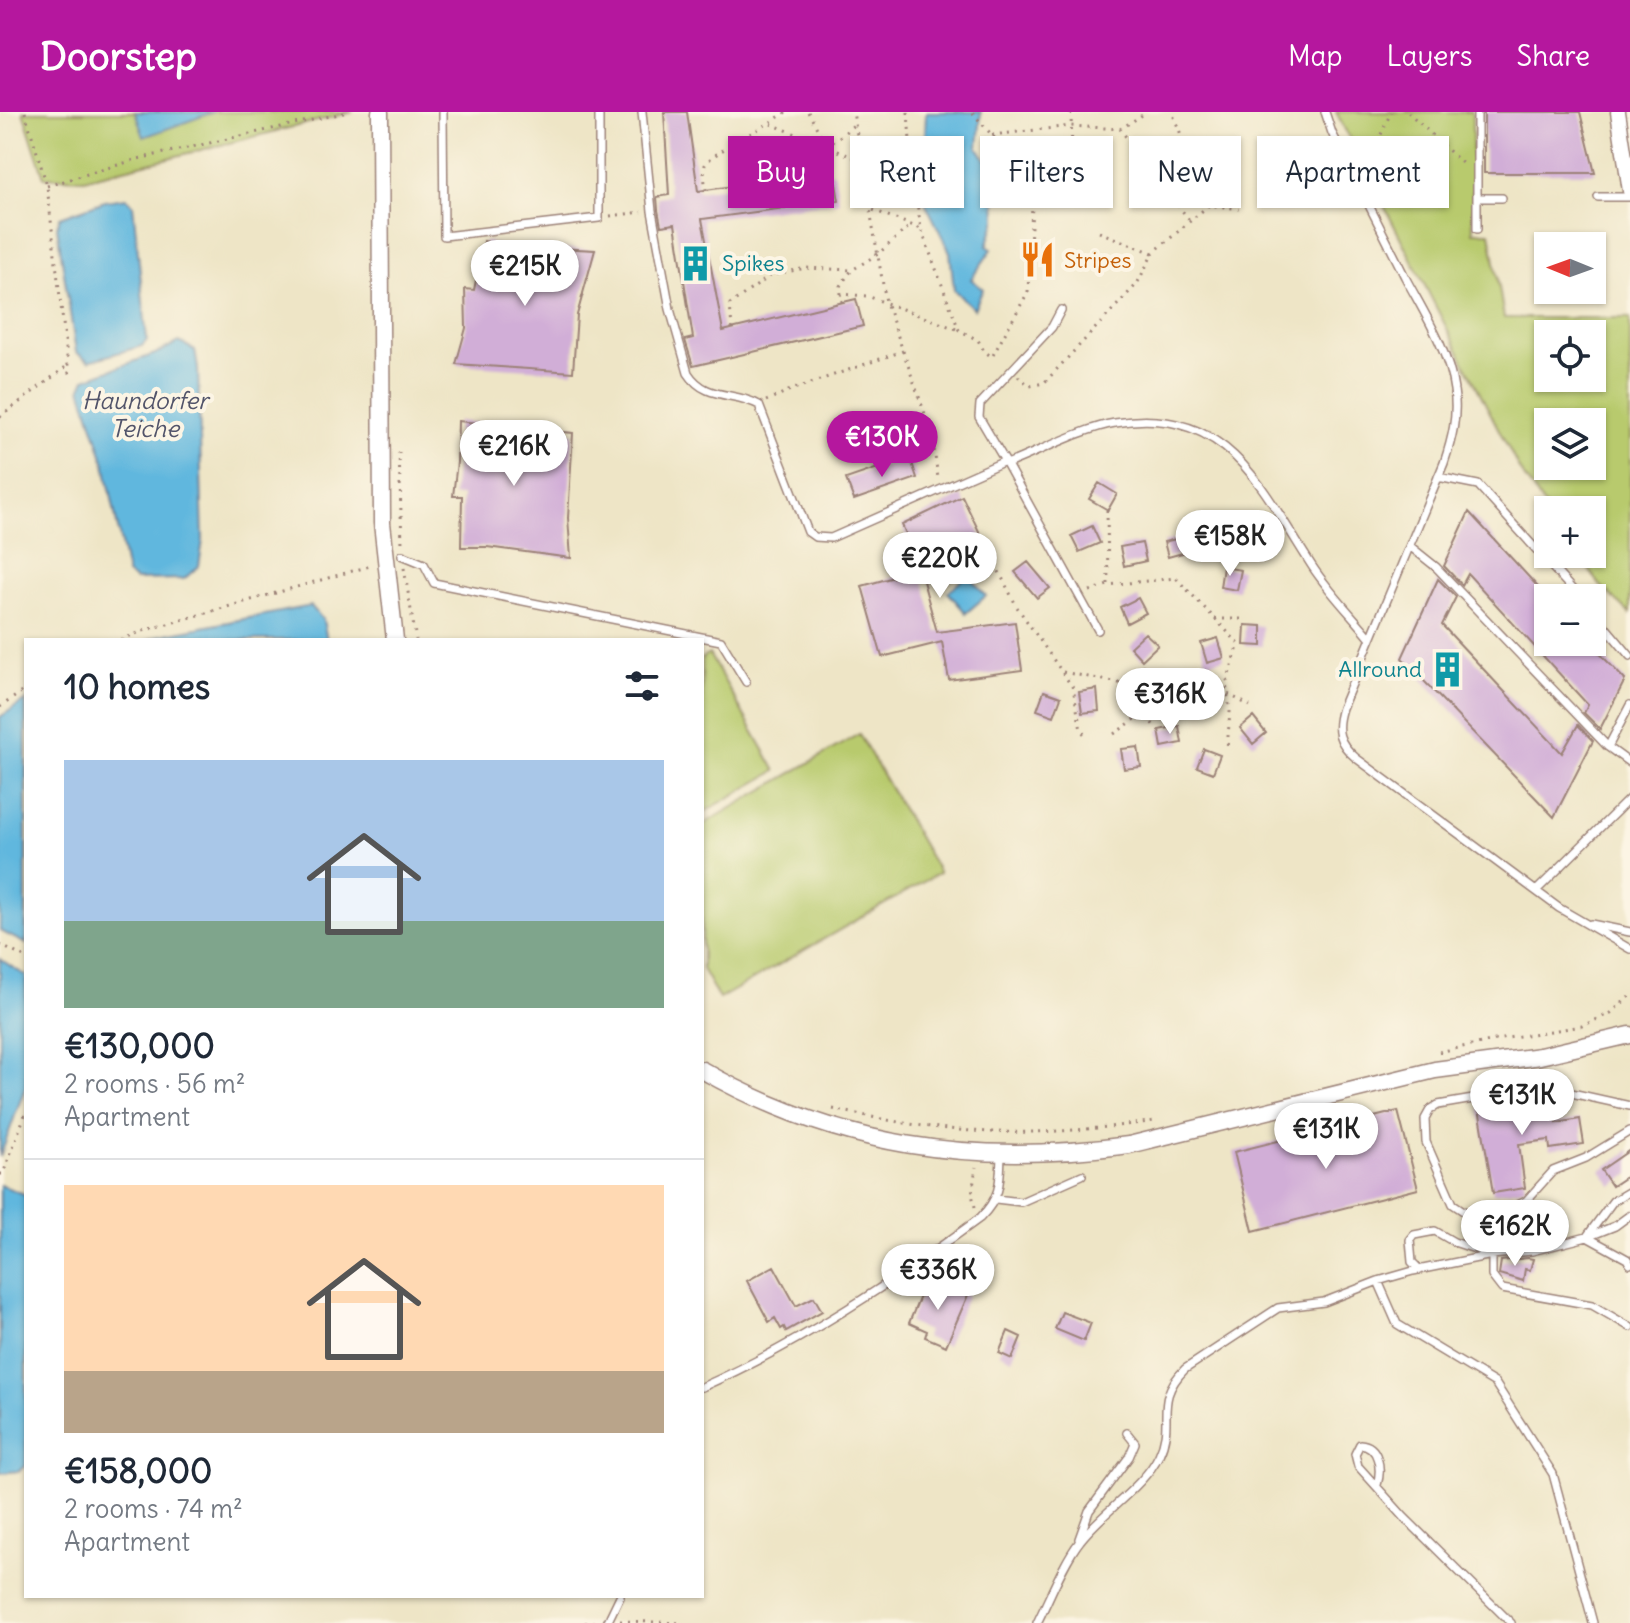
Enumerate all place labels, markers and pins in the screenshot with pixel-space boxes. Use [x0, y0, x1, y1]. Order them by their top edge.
pin: €215K [469, 240, 581, 308]
restaurant icon: Stripes [1019, 241, 1057, 279]
building icon: Spikes [677, 244, 715, 282]
place label: Stripes [1064, 246, 1132, 274]
place label: Spikes [722, 249, 785, 277]
pin: €130K [826, 411, 938, 479]
pin: €216K [458, 420, 570, 488]
pin: €158K [1174, 510, 1286, 578]
pin: €220K [884, 532, 996, 600]
building icon: Allround [1429, 650, 1467, 688]
place label: Allround [1338, 655, 1422, 683]
pin: €316K [1114, 668, 1226, 736]
pin: €131K [1466, 1069, 1578, 1137]
pin: €131K [1270, 1103, 1382, 1171]
pin: €162K [1459, 1200, 1571, 1268]
pin: €336K [882, 1244, 994, 1312]

